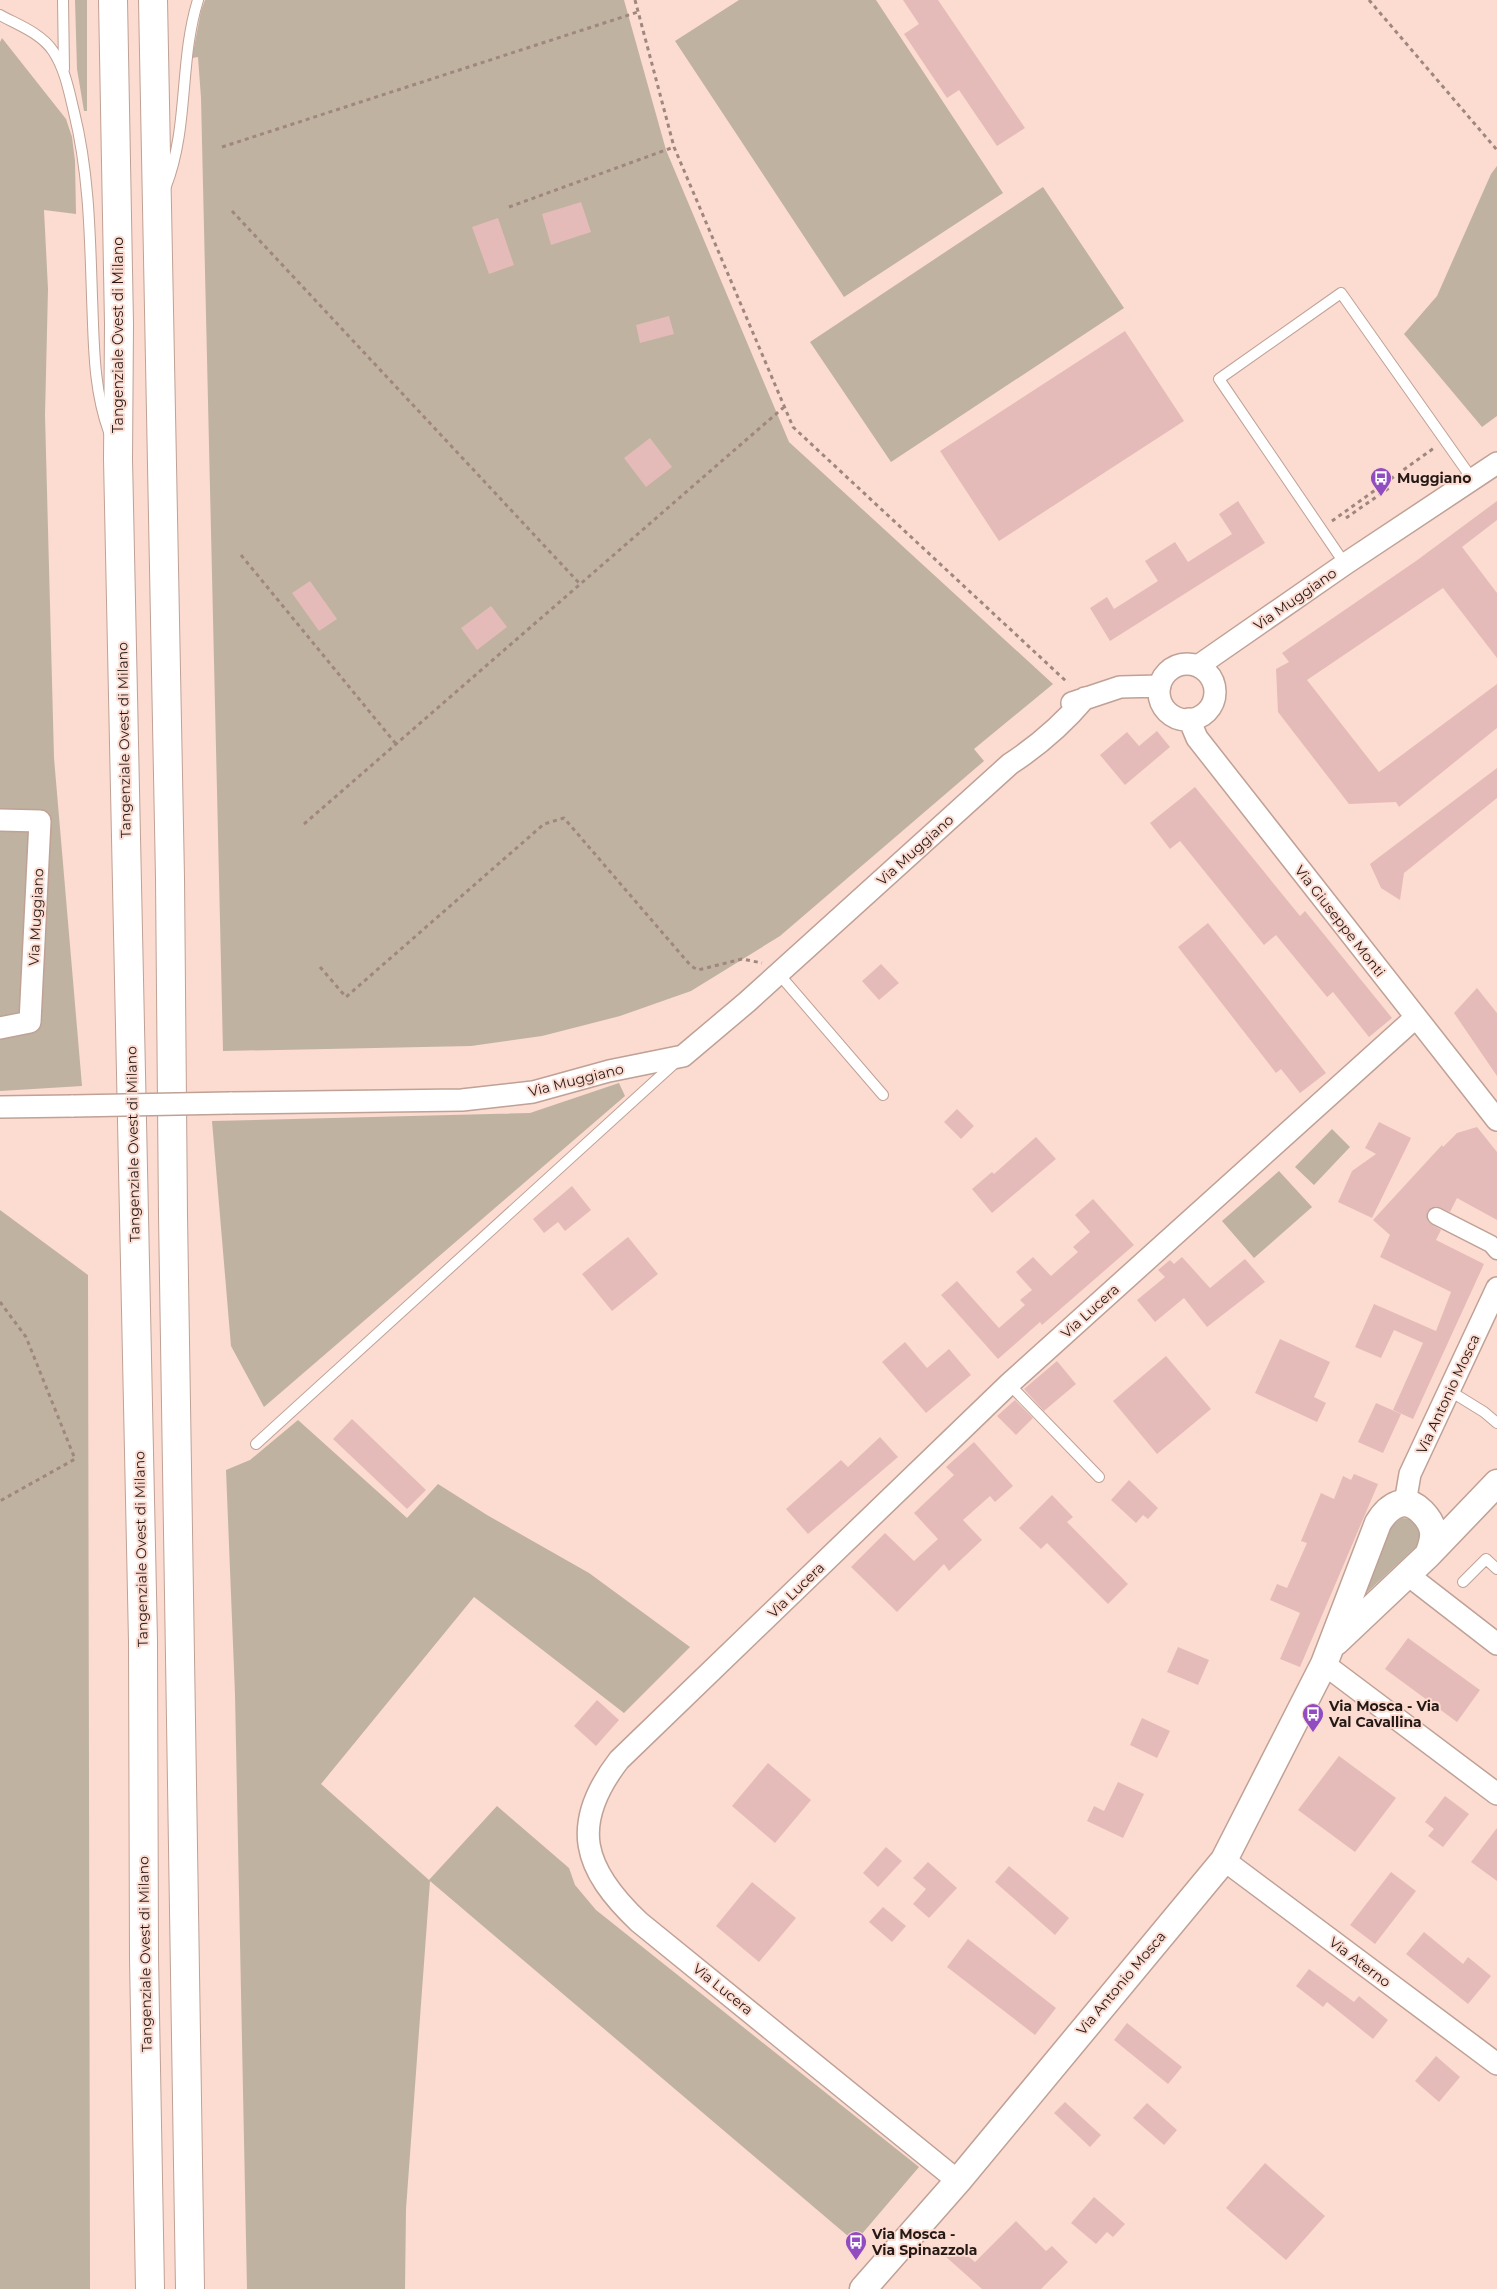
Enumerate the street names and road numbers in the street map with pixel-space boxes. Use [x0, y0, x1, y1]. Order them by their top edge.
street label: Tangenziale Ovest di Milano [109, 237, 127, 433]
street label: Via Muggiano [1250, 564, 1340, 634]
street label: Tangenziale Ovest di Milano [113, 642, 135, 838]
street label: Via Muggiano [873, 811, 957, 889]
street label: Via Giuseppe Monti [1291, 862, 1389, 980]
street label: Via Muggiano [24, 868, 48, 966]
street label: Tangenziale Ovest di Milano [122, 1046, 144, 1242]
street label: Via Muggiano [527, 1059, 626, 1101]
street label: Via Lucera [1057, 1280, 1123, 1342]
street label: Via Antonio Mosca [1412, 1331, 1484, 1457]
street label: Tangenziale Ovest di Milano [130, 1451, 152, 1647]
street label: Via Lucera [764, 1558, 828, 1622]
street label: Tangenziale Ovest di Milano [134, 1856, 156, 2052]
street label: Via Antonio Mosca [1072, 1928, 1170, 2038]
street label: Via Aterno [1326, 1933, 1395, 1991]
street label: Via Lucera [689, 1959, 757, 2019]

